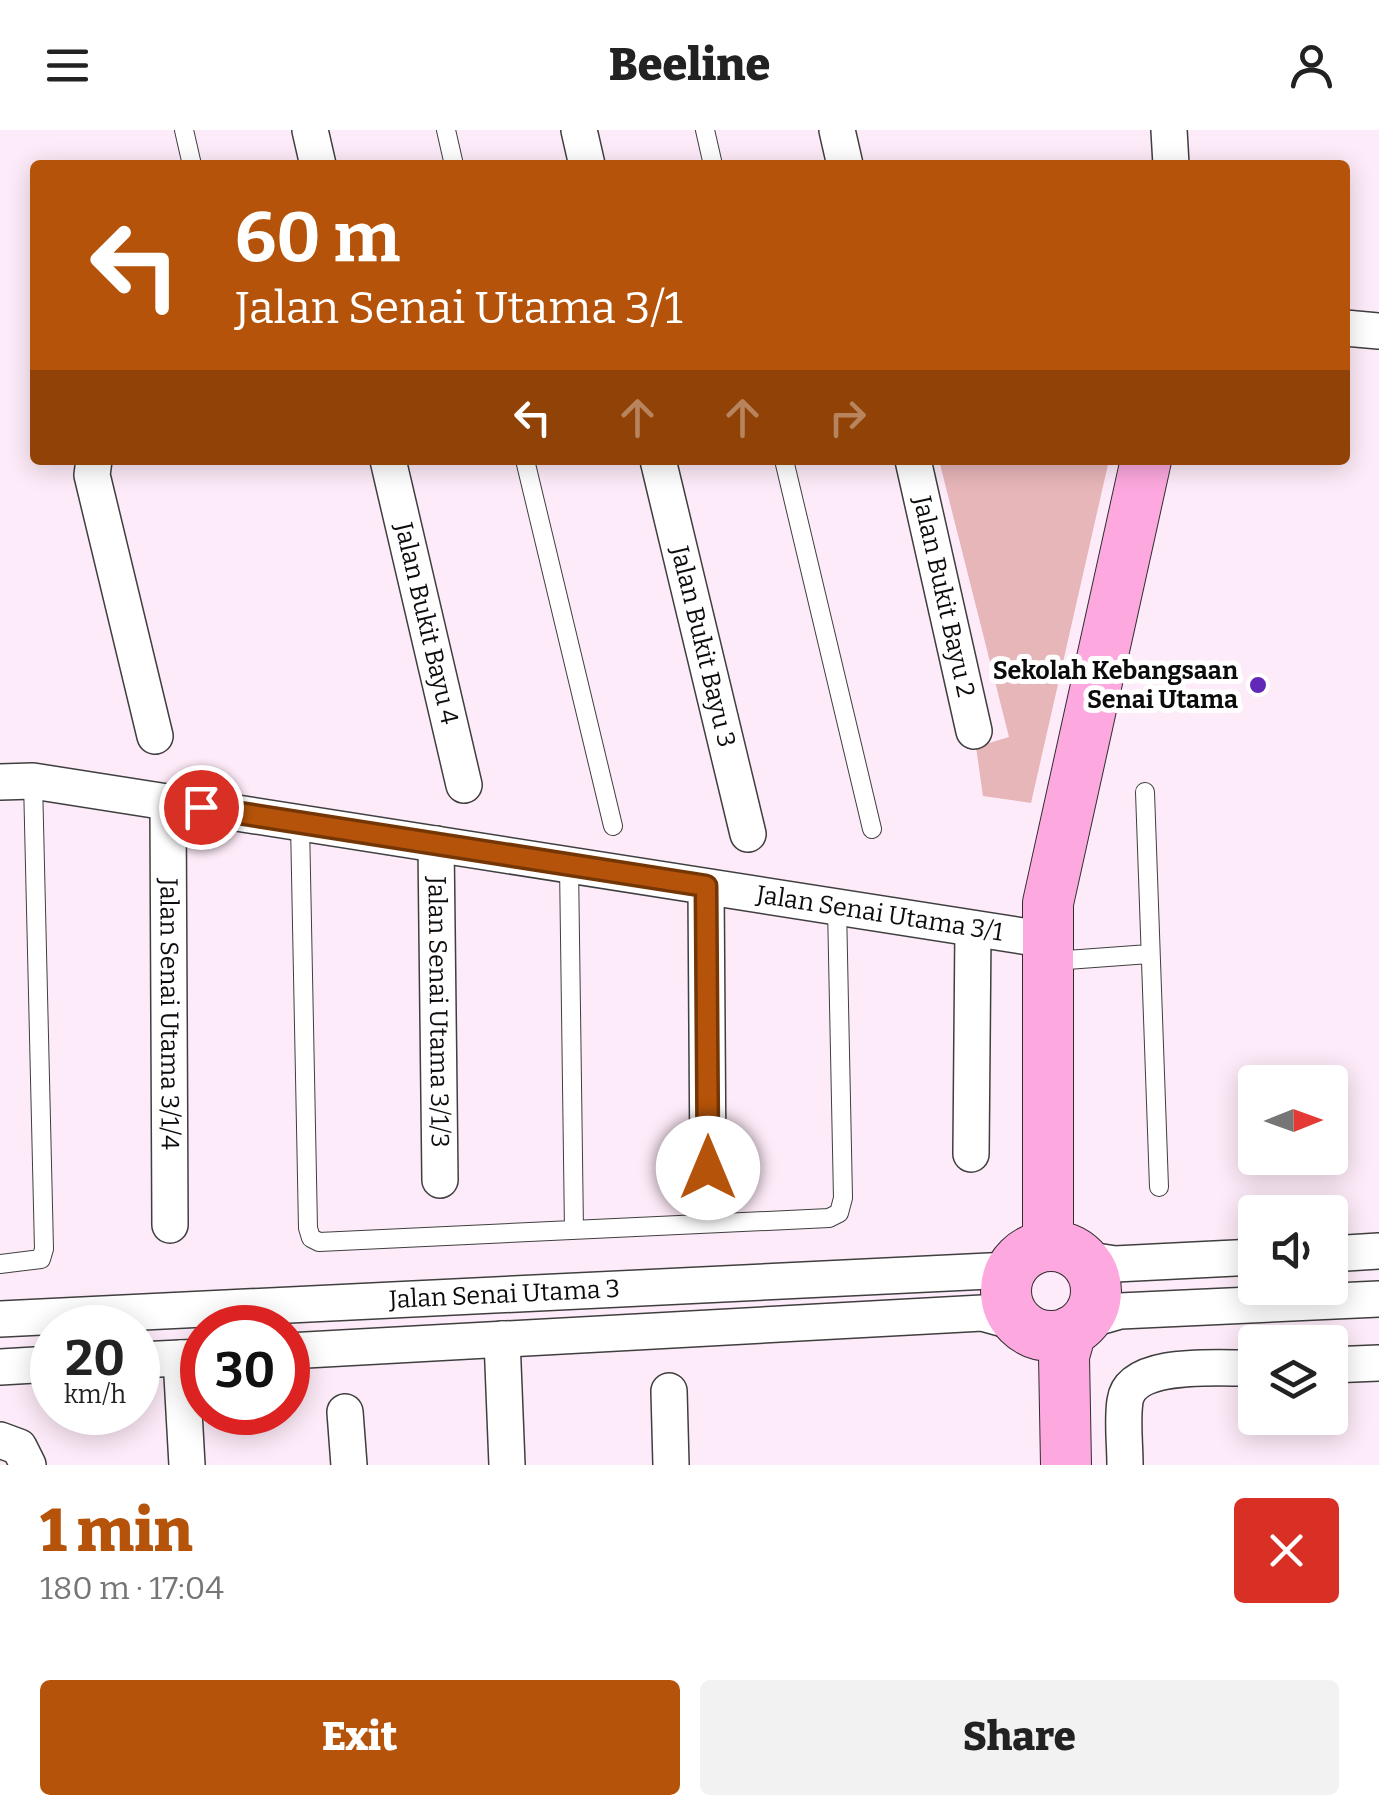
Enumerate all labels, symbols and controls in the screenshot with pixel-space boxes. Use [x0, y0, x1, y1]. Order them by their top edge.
icon: menu [40, 38, 95, 93]
text: Beeline [609, 38, 770, 92]
icon: person [1284, 38, 1339, 93]
text: 60 m [235, 196, 400, 280]
icon: left [70, 200, 200, 330]
text: Jalan Senai Utama 3/1 [235, 281, 683, 335]
icon: left [505, 390, 560, 445]
icon: ahead [610, 390, 665, 445]
icon: ahead [715, 390, 770, 445]
icon: right [820, 390, 875, 445]
street label: Jalan Bukit Bayu 2 [906, 492, 981, 700]
street label: Jalan Bukit Bayu 4 [388, 519, 464, 728]
street label: Jalan Bukit Bayu 3 [664, 542, 742, 750]
place label: Sekolah Kebangsaan Senai Utama [993, 656, 1238, 715]
marker: Sekolah Kebangsaan Senai Utama [1247, 674, 1269, 696]
pin [159, 765, 244, 850]
icon: arrive [174, 780, 229, 835]
street label: Jalan Senai Utama 3/1/3 [421, 875, 455, 1148]
street label: Jalan Senai Utama 3/1/4 [153, 877, 185, 1150]
street label: Jalan Senai Utama 3/1 [753, 879, 1005, 948]
north arrow [1238, 1065, 1348, 1175]
map controls [1238, 1065, 1348, 1435]
position arrow [656, 1116, 760, 1220]
button: sound [1238, 1195, 1348, 1305]
street label: Jalan Senai Utama 3 [387, 1274, 620, 1315]
speed limit sign: 30 [180, 1305, 310, 1435]
button: layers [1238, 1325, 1348, 1435]
text: 20 [65, 1328, 125, 1388]
text: km/h [64, 1380, 126, 1410]
text: 1 min [40, 1495, 193, 1567]
button: close [1234, 1498, 1339, 1603]
text: 180 m · 17:04 [40, 1569, 224, 1607]
button: Exit [40, 1680, 680, 1795]
button: Share [700, 1680, 1339, 1795]

